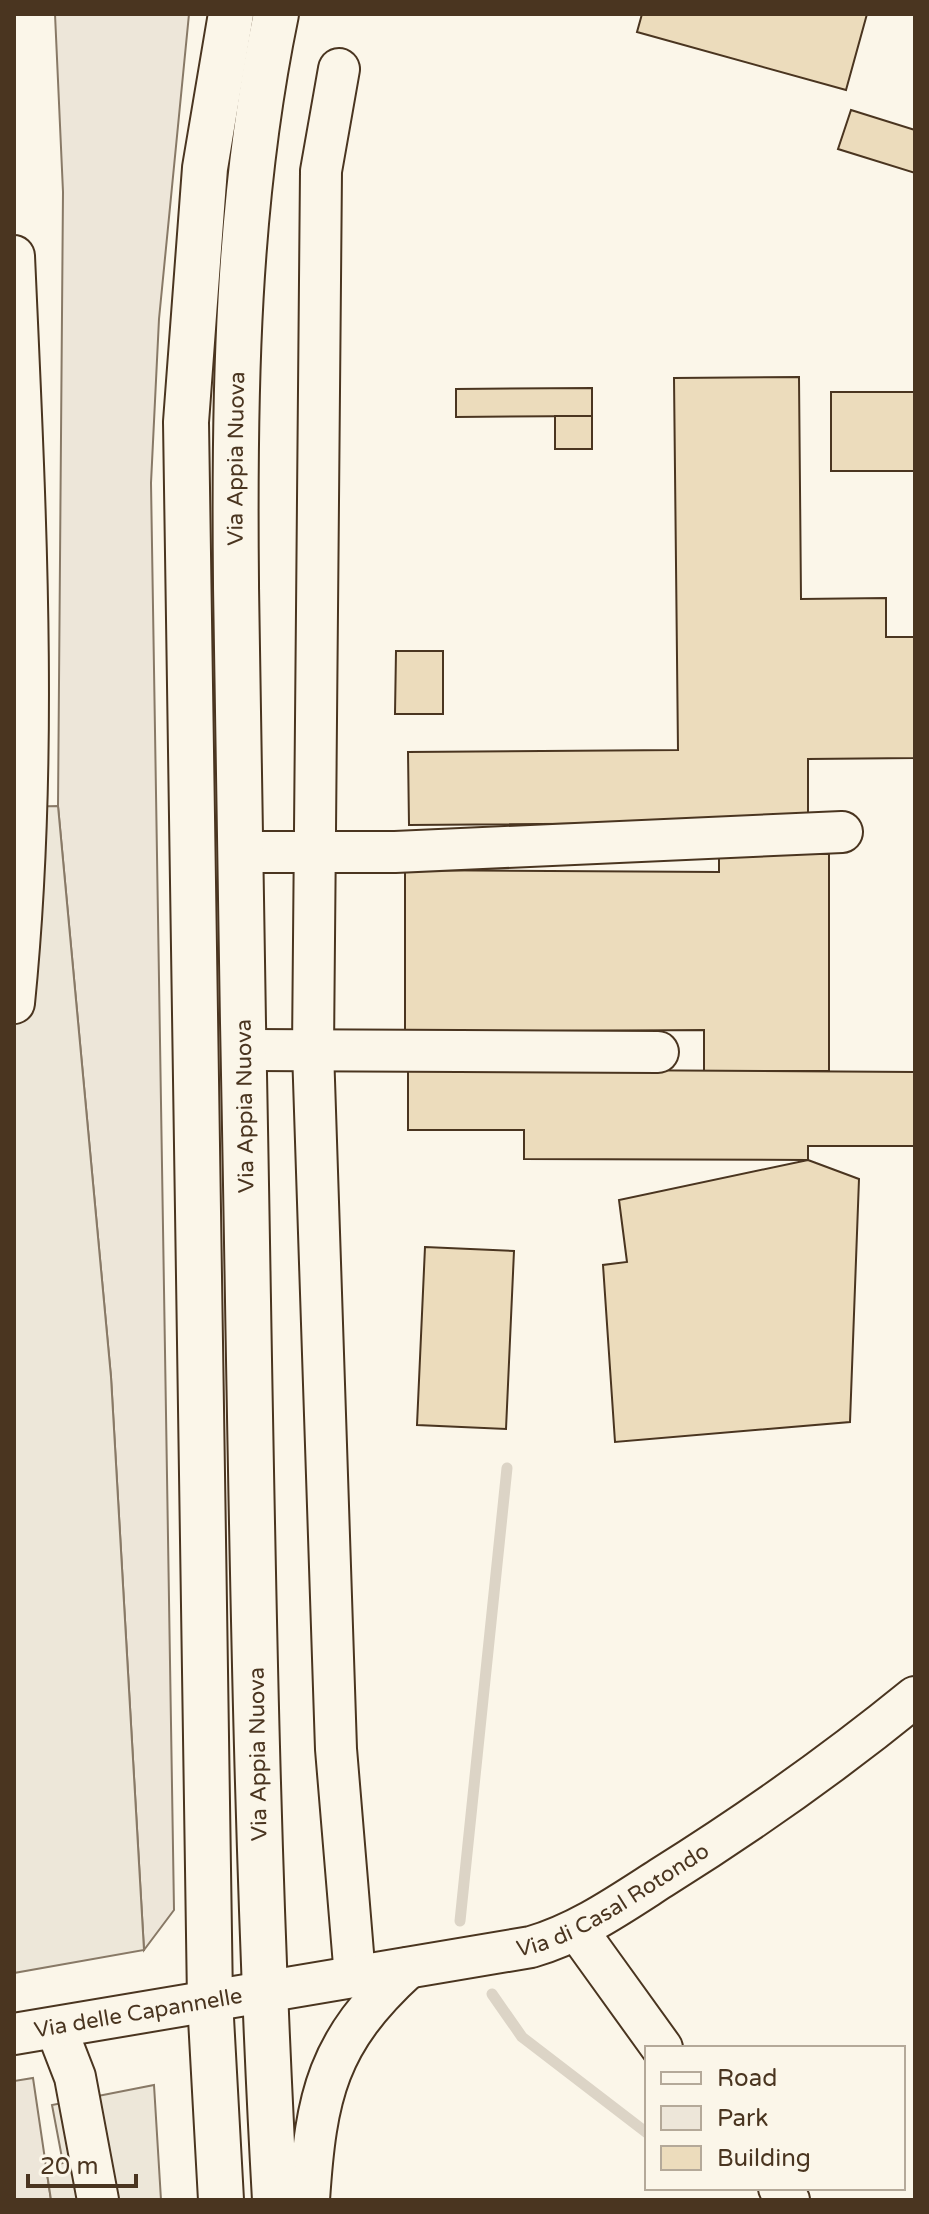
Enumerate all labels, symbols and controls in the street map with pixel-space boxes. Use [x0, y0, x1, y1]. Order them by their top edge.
street label: Via Appia Nuova [223, 371, 250, 546]
street label: Via Appia Nuova [230, 1019, 260, 1193]
street label: Via Appia Nuova [243, 1667, 273, 1841]
street label: Via di Casal Rotondo [514, 1838, 714, 1962]
street label: Via delle Capannelle [32, 1983, 244, 2043]
legend [645, 2046, 905, 2190]
text: Road [717, 2064, 777, 2093]
text: Park [717, 2104, 768, 2133]
scale bar [28, 2138, 136, 2188]
text: Building [717, 2144, 811, 2173]
text: 20 m [40, 2152, 98, 2181]

